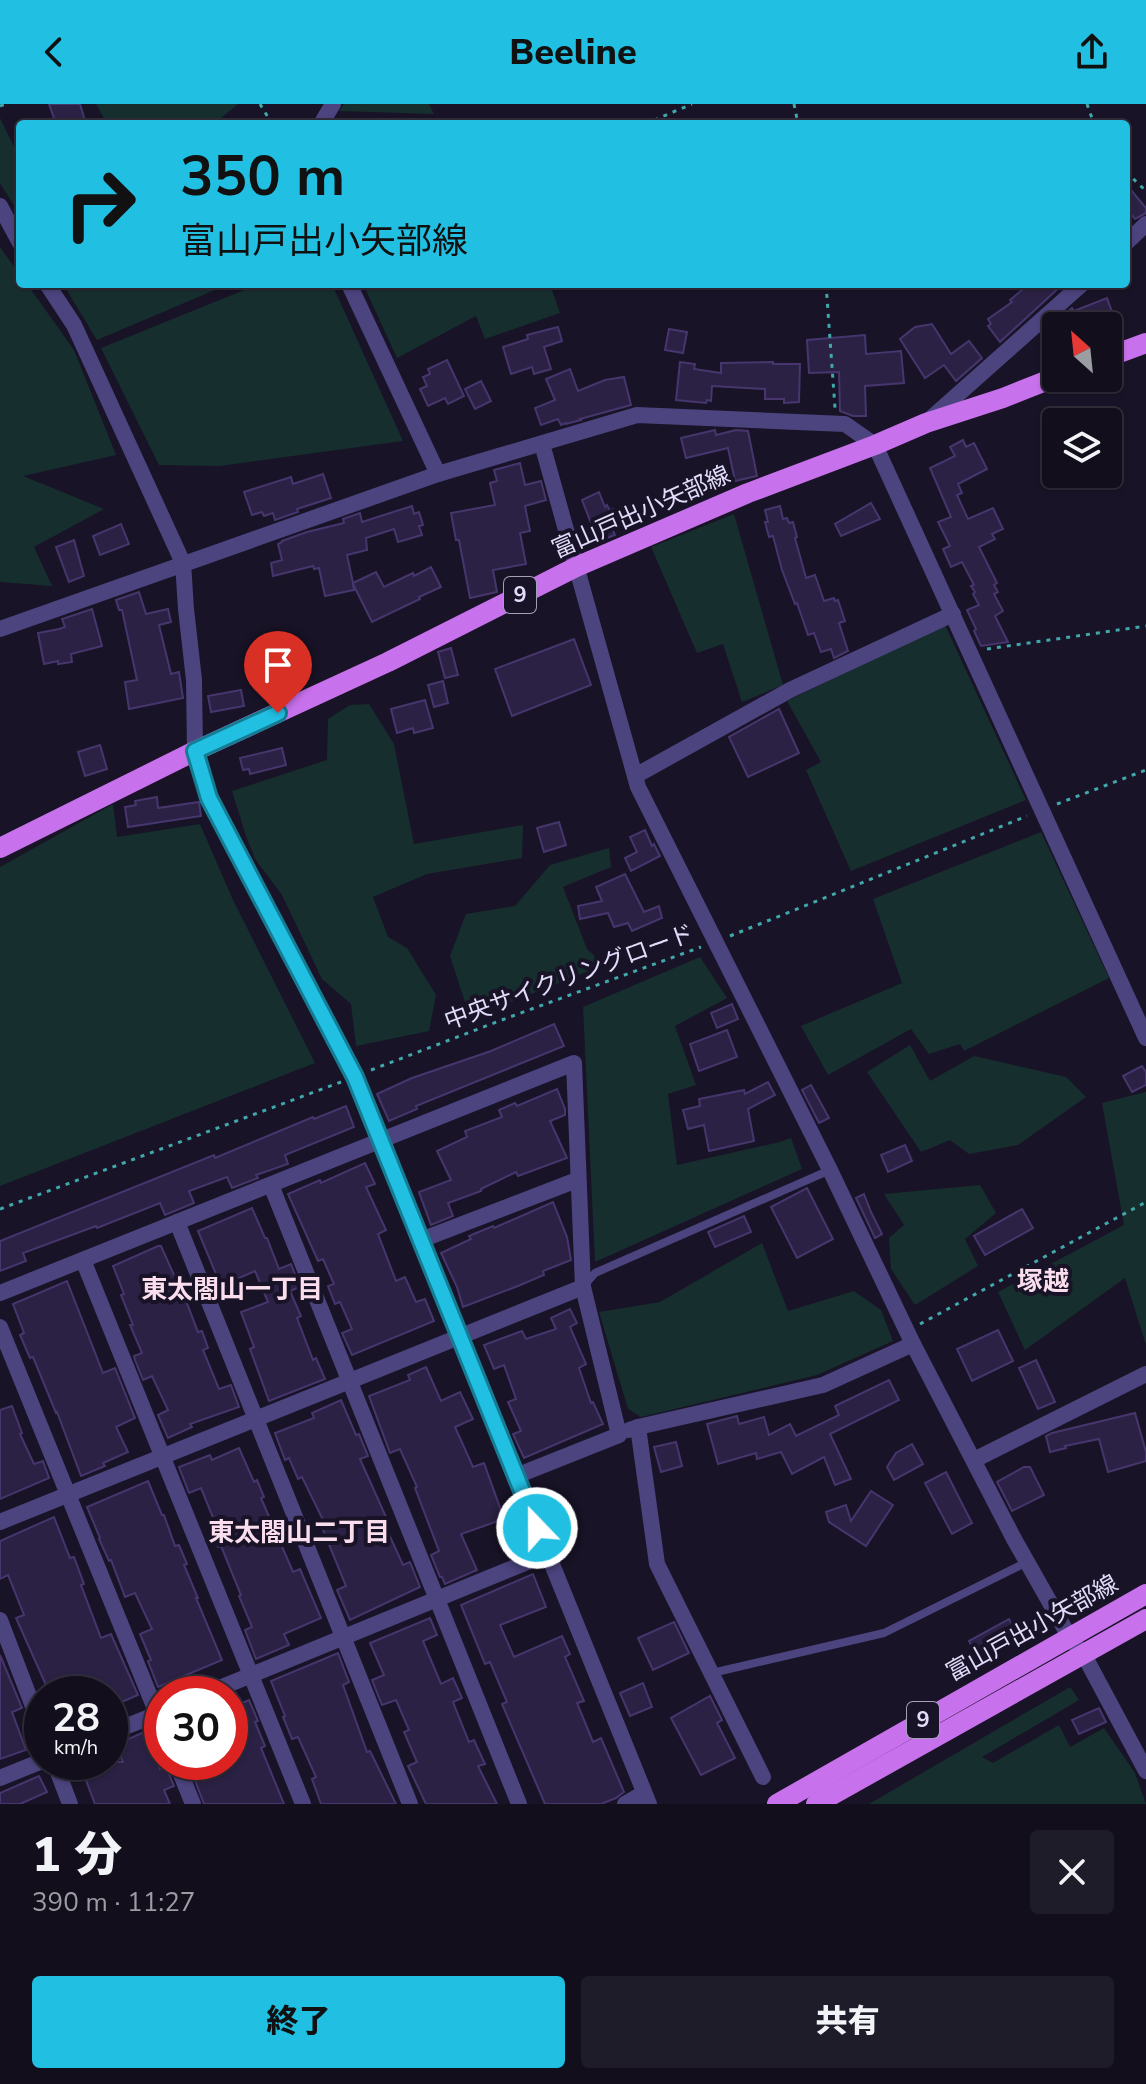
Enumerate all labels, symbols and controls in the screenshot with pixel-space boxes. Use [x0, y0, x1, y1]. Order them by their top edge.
text: Beeline [509, 28, 637, 77]
icon: back [32, 30, 76, 74]
icon: share [1070, 30, 1114, 74]
text: 350 m [180, 138, 345, 215]
icon: right [48, 152, 152, 256]
text: 富山戸出小矢部線 [180, 217, 468, 266]
north arrow [1042, 312, 1122, 392]
map controls [1042, 312, 1122, 488]
button: layers [1042, 408, 1122, 488]
street label: 富山戸出小矢部線 [547, 458, 735, 566]
road number: 9 [504, 577, 536, 613]
pin [244, 631, 312, 713]
icon: arrive [256, 643, 300, 687]
street label: 中央サイクリングロード [440, 917, 698, 1037]
district label: 塚越 [1017, 1264, 1069, 1299]
district label: 東太閤山一丁目 [141, 1272, 323, 1307]
position arrow [495, 1486, 579, 1570]
district label: 東太閤山二丁目 [208, 1515, 390, 1550]
street label: 富山戸出小矢部線 [940, 1567, 1124, 1689]
speed limit sign: 30 [144, 1676, 248, 1780]
text: 28 [52, 1691, 100, 1745]
road number: 9 [907, 1702, 939, 1738]
text: km/h [54, 1734, 98, 1761]
text: 1 分 [32, 1822, 122, 1888]
button: close [1030, 1830, 1114, 1914]
text: 390 m · 11:27 [32, 1885, 195, 1920]
button: 終了 [32, 1976, 565, 2068]
button: 共有 [581, 1976, 1114, 2068]

